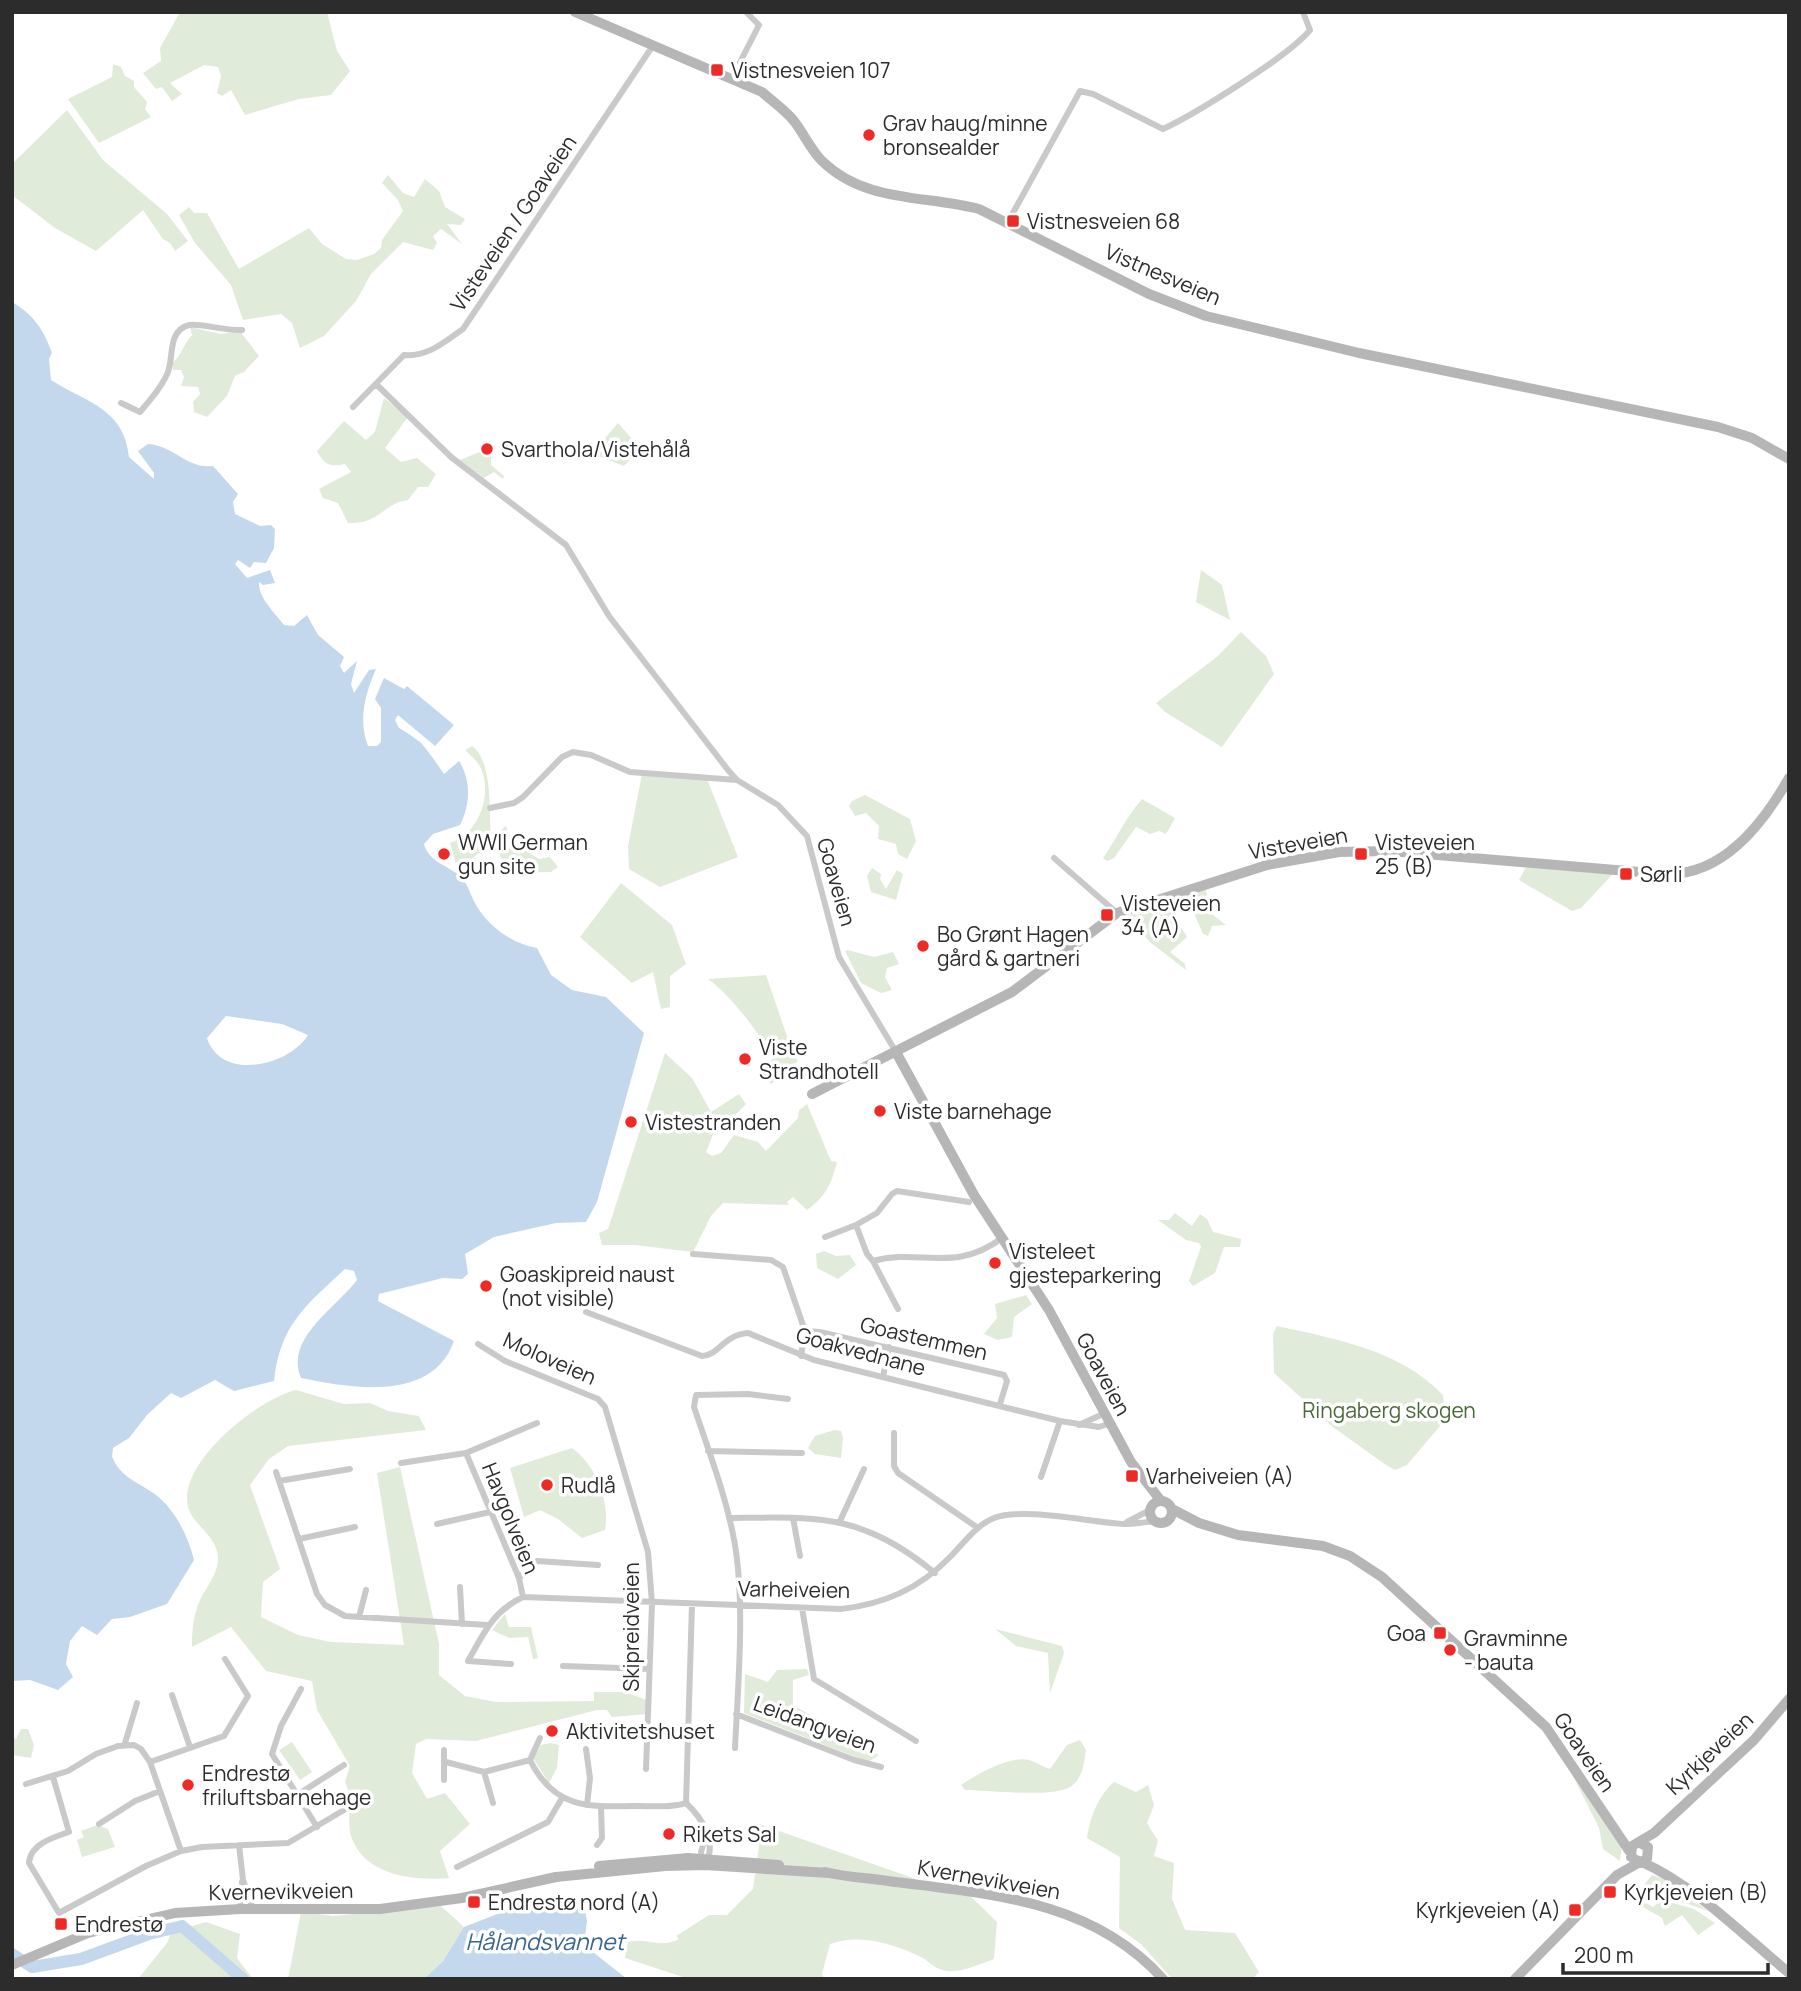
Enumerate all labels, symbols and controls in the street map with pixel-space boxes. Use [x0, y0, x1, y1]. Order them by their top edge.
place label: Vistnesveien 107 [731, 56, 890, 84]
marker: Vistnesveien 107 [709, 62, 725, 78]
place label: Grav haug/minne bronsealder [883, 109, 1048, 161]
marker: Grav haug/minne bronsealder [861, 127, 877, 143]
street label: Visteveien / Goaveien [444, 129, 582, 317]
place label: Vistnesveien 68 [1027, 207, 1180, 235]
marker: Vistnesveien 68 [1005, 213, 1021, 229]
street label: Vistnesveien [1101, 237, 1225, 311]
place label: Svarthola/Vistehålå [501, 435, 690, 463]
marker: Svarthola/Vistehålå [479, 441, 495, 457]
street label: Visteveien [1246, 821, 1350, 865]
place label: WWII German gun site [458, 828, 588, 880]
place label: Visteveien 25 (B) [1375, 828, 1475, 880]
street label: Goaveien [811, 835, 863, 929]
marker: WWII German gun site [436, 846, 452, 862]
marker: Visteveien 25 (B) [1353, 846, 1369, 862]
place label: Sørli [1640, 860, 1683, 888]
marker: Sørli [1618, 866, 1634, 882]
place label: Visteveien 34 (A) [1121, 889, 1221, 941]
marker: Visteveien 34 (A) [1099, 907, 1115, 923]
place label: Bo Grønt Hagen gård & gartneri [937, 920, 1089, 972]
marker: Bo Grønt Hagen gård & gartneri [915, 938, 931, 954]
place label: Viste Strandhotell [759, 1033, 879, 1085]
marker: Viste Strandhotell [737, 1051, 753, 1067]
place label: Viste barnehage [894, 1097, 1052, 1125]
marker: Viste barnehage [872, 1103, 888, 1119]
place label: Vistestranden [645, 1108, 781, 1136]
marker: Vistestranden [623, 1114, 639, 1130]
place label: Visteleet gjesteparkering [1009, 1237, 1161, 1289]
marker: Visteleet gjesteparkering [987, 1255, 1003, 1271]
place label: Goaskipreid naust (not visible) [500, 1260, 675, 1312]
marker: Goaskipreid naust (not visible) [478, 1278, 494, 1294]
street label: Goastemmen [858, 1310, 990, 1366]
street label: Goakvednane [793, 1320, 929, 1382]
street label: Moloveien [499, 1325, 601, 1391]
street label: Goaveien [1070, 1328, 1138, 1420]
park label: Ringaberg skogen [1302, 1396, 1476, 1424]
street label: Havgolveien [476, 1458, 546, 1578]
place label: Varheiveien (A) [1146, 1462, 1294, 1490]
marker: Varheiveien (A) [1124, 1468, 1140, 1484]
place label: Rudlå [561, 1471, 616, 1499]
marker: Rudlå [539, 1477, 555, 1493]
street label: Skipreidveien [617, 1562, 645, 1692]
street label: Varheiveien [738, 1574, 850, 1604]
place label: Goa [1387, 1619, 1426, 1647]
place label: Gravminne - bauta [1464, 1624, 1568, 1676]
marker: Goa [1432, 1625, 1448, 1641]
marker: Gravminne - bauta [1442, 1642, 1458, 1658]
street label: Leidangveien [750, 1689, 880, 1759]
street label: Kyrkjeveien [1659, 1705, 1759, 1801]
street label: Goaveien [1548, 1707, 1622, 1797]
place label: Aktivitetshuset [566, 1717, 715, 1745]
marker: Aktivitetshuset [544, 1723, 560, 1739]
place label: Endrestø friluftsbarnehage [202, 1759, 371, 1811]
marker: Endrestø friluftsbarnehage [180, 1777, 196, 1793]
place label: Rikets Sal [683, 1820, 777, 1848]
marker: Rikets Sal [661, 1826, 677, 1842]
street label: Kvernevikveien [915, 1853, 1063, 1905]
street label: Kvernevikveien [208, 1876, 354, 1906]
place label: Kyrkjeveien (B) [1624, 1878, 1769, 1906]
marker: Kyrkjeveien (B) [1602, 1884, 1618, 1900]
place label: Endrestø nord (A) [488, 1888, 660, 1916]
marker: Endrestø nord (A) [466, 1894, 482, 1910]
place label: Kyrkjeveien (A) [1416, 1896, 1561, 1924]
marker: Kyrkjeveien (A) [1567, 1902, 1583, 1918]
place label: Endrestø [75, 1910, 163, 1938]
marker: Endrestø [53, 1916, 69, 1932]
water label: Hålandsvannet [465, 1925, 627, 1957]
scale bar [1563, 1932, 1768, 1976]
text: 200 m [1574, 1941, 1634, 1969]

